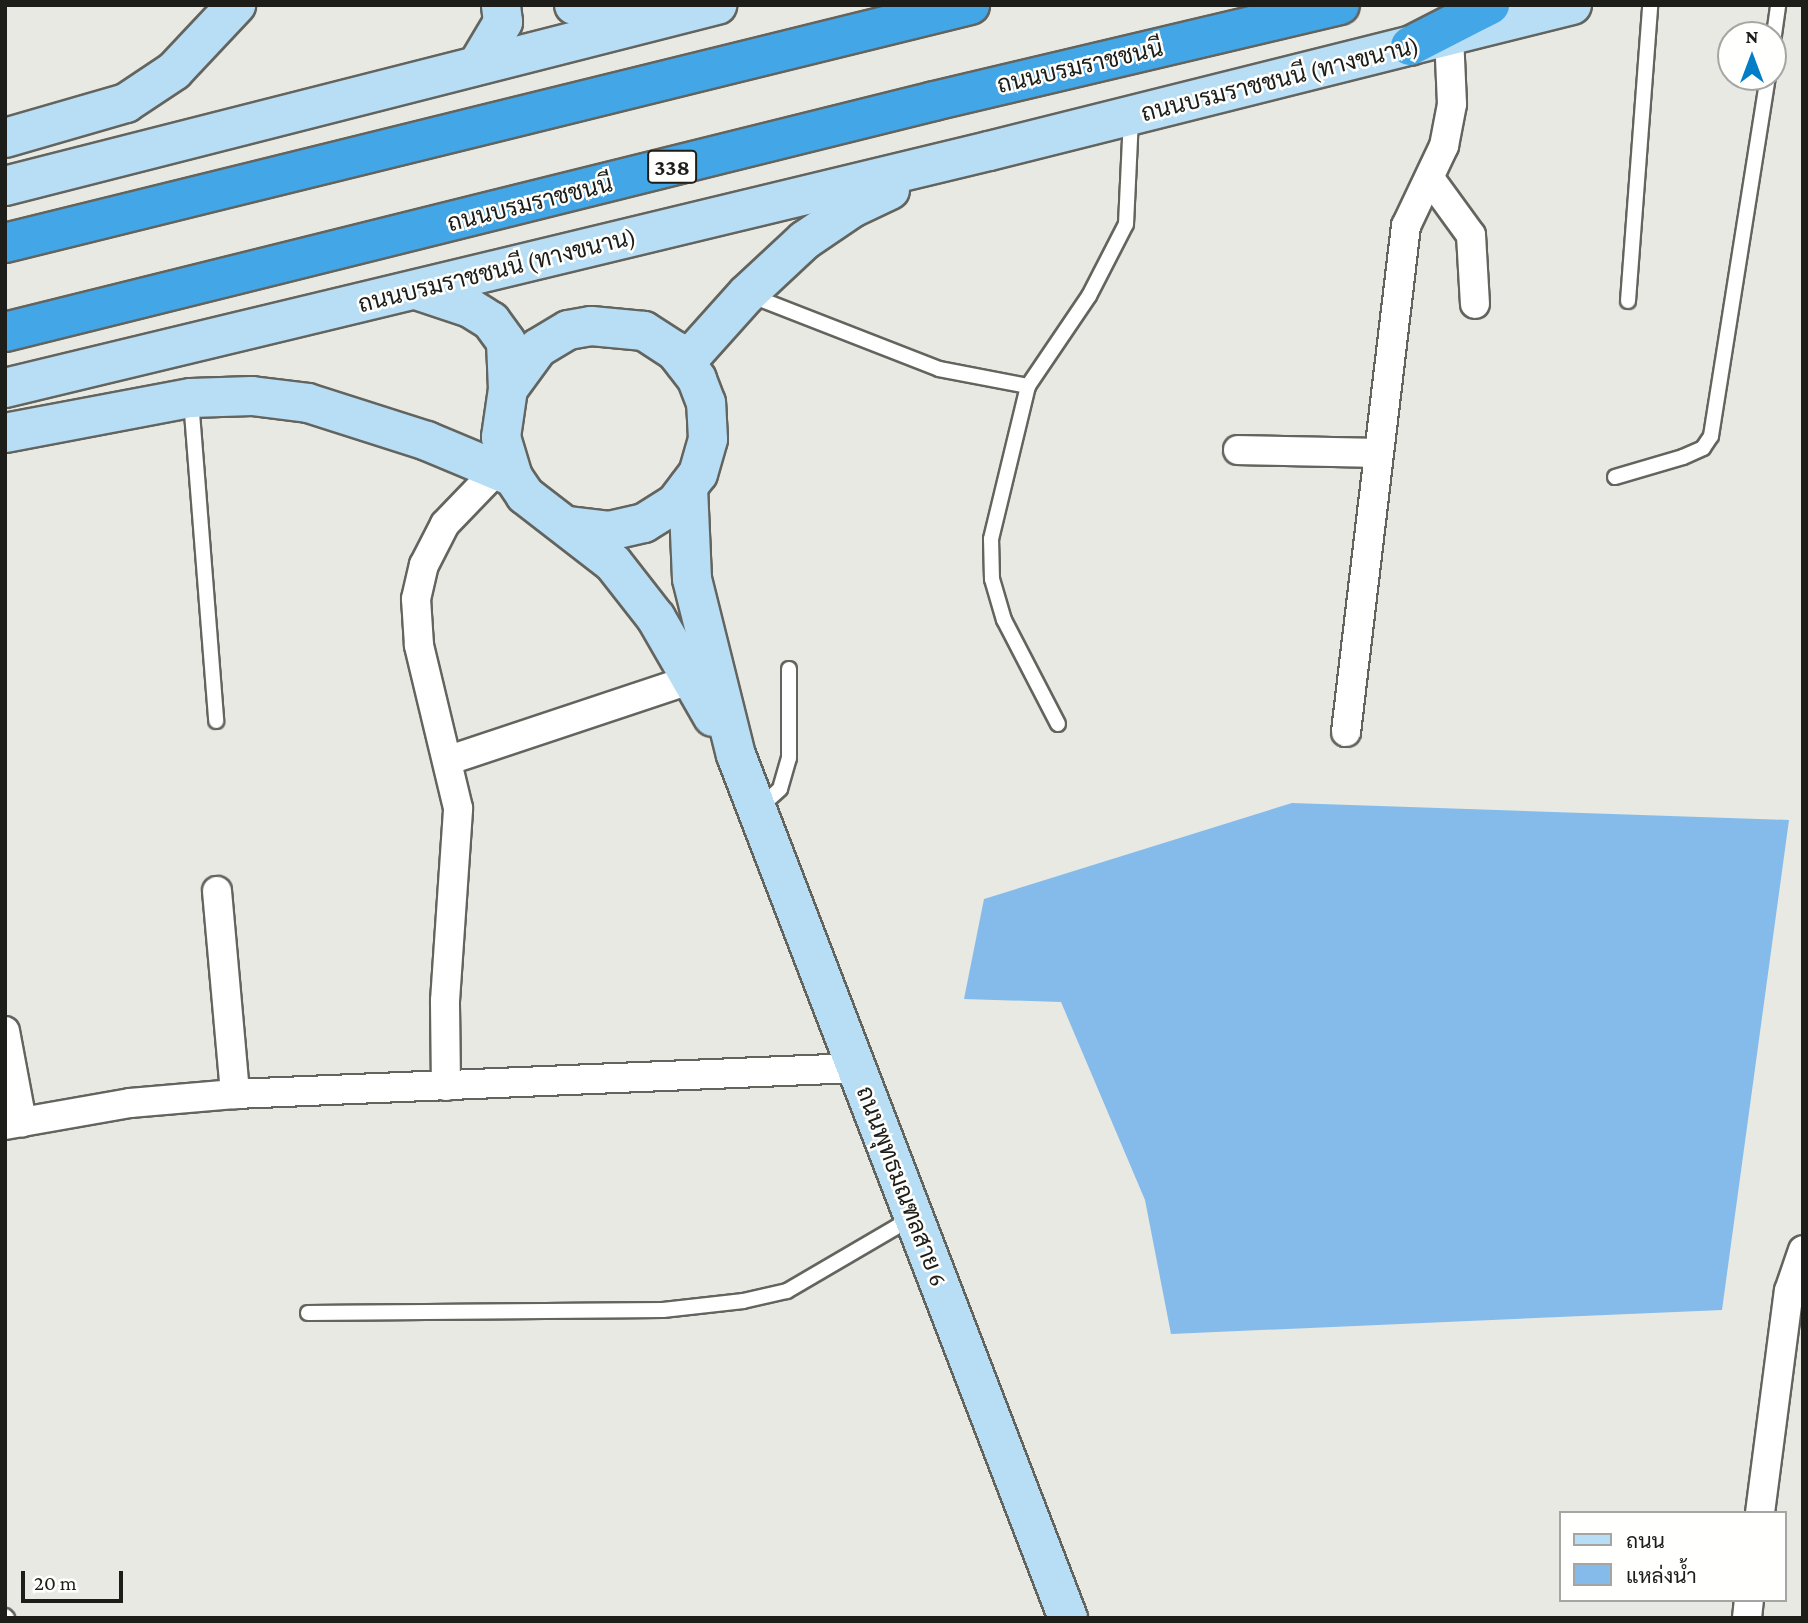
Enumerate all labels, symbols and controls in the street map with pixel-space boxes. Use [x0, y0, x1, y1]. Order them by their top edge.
north arrow [1717, 21, 1787, 91]
text: N [1746, 26, 1758, 47]
street label: ถนนบรมราชชนนี (ทางขนาน) [1138, 31, 1422, 127]
street label: ถนนบรมราชชนนี [994, 33, 1166, 99]
road number: 338 [646, 148, 698, 186]
street label: ถนนบรมราชชนนี [444, 169, 616, 237]
street label: ถนนบรมราชชนนี (ทางขนาน) [355, 222, 639, 318]
street label: ถนนพุทธมณฑลสาย 6 [851, 1082, 953, 1290]
legend [1560, 1511, 1787, 1602]
text: ถนน [1626, 1529, 1665, 1553]
scale bar [24, 1556, 126, 1600]
text: แหล่งน้ำ [1626, 1564, 1697, 1588]
text: 20 m [34, 1571, 77, 1595]

